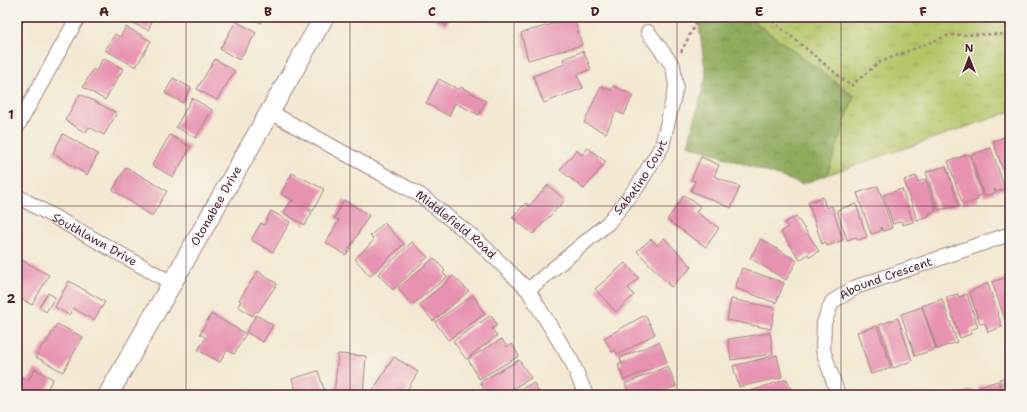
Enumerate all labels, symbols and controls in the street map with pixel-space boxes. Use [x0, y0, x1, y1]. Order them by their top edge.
text: A [99, 3, 109, 20]
text: B [264, 3, 272, 20]
text: C [428, 3, 436, 20]
text: D [590, 3, 600, 20]
text: E [755, 3, 764, 20]
text: F [919, 3, 927, 20]
north arrow [949, 38, 989, 78]
text: N [965, 41, 974, 56]
text: 1 [8, 106, 14, 123]
street label: Sabatino Court [610, 138, 671, 218]
street label: Otonabee Drive [187, 163, 245, 249]
street label: Middlefield Road [412, 187, 500, 263]
street label: Southlawn Drive [49, 209, 140, 270]
street label: Abound Crescent [836, 253, 934, 304]
text: 2 [6, 290, 16, 307]

